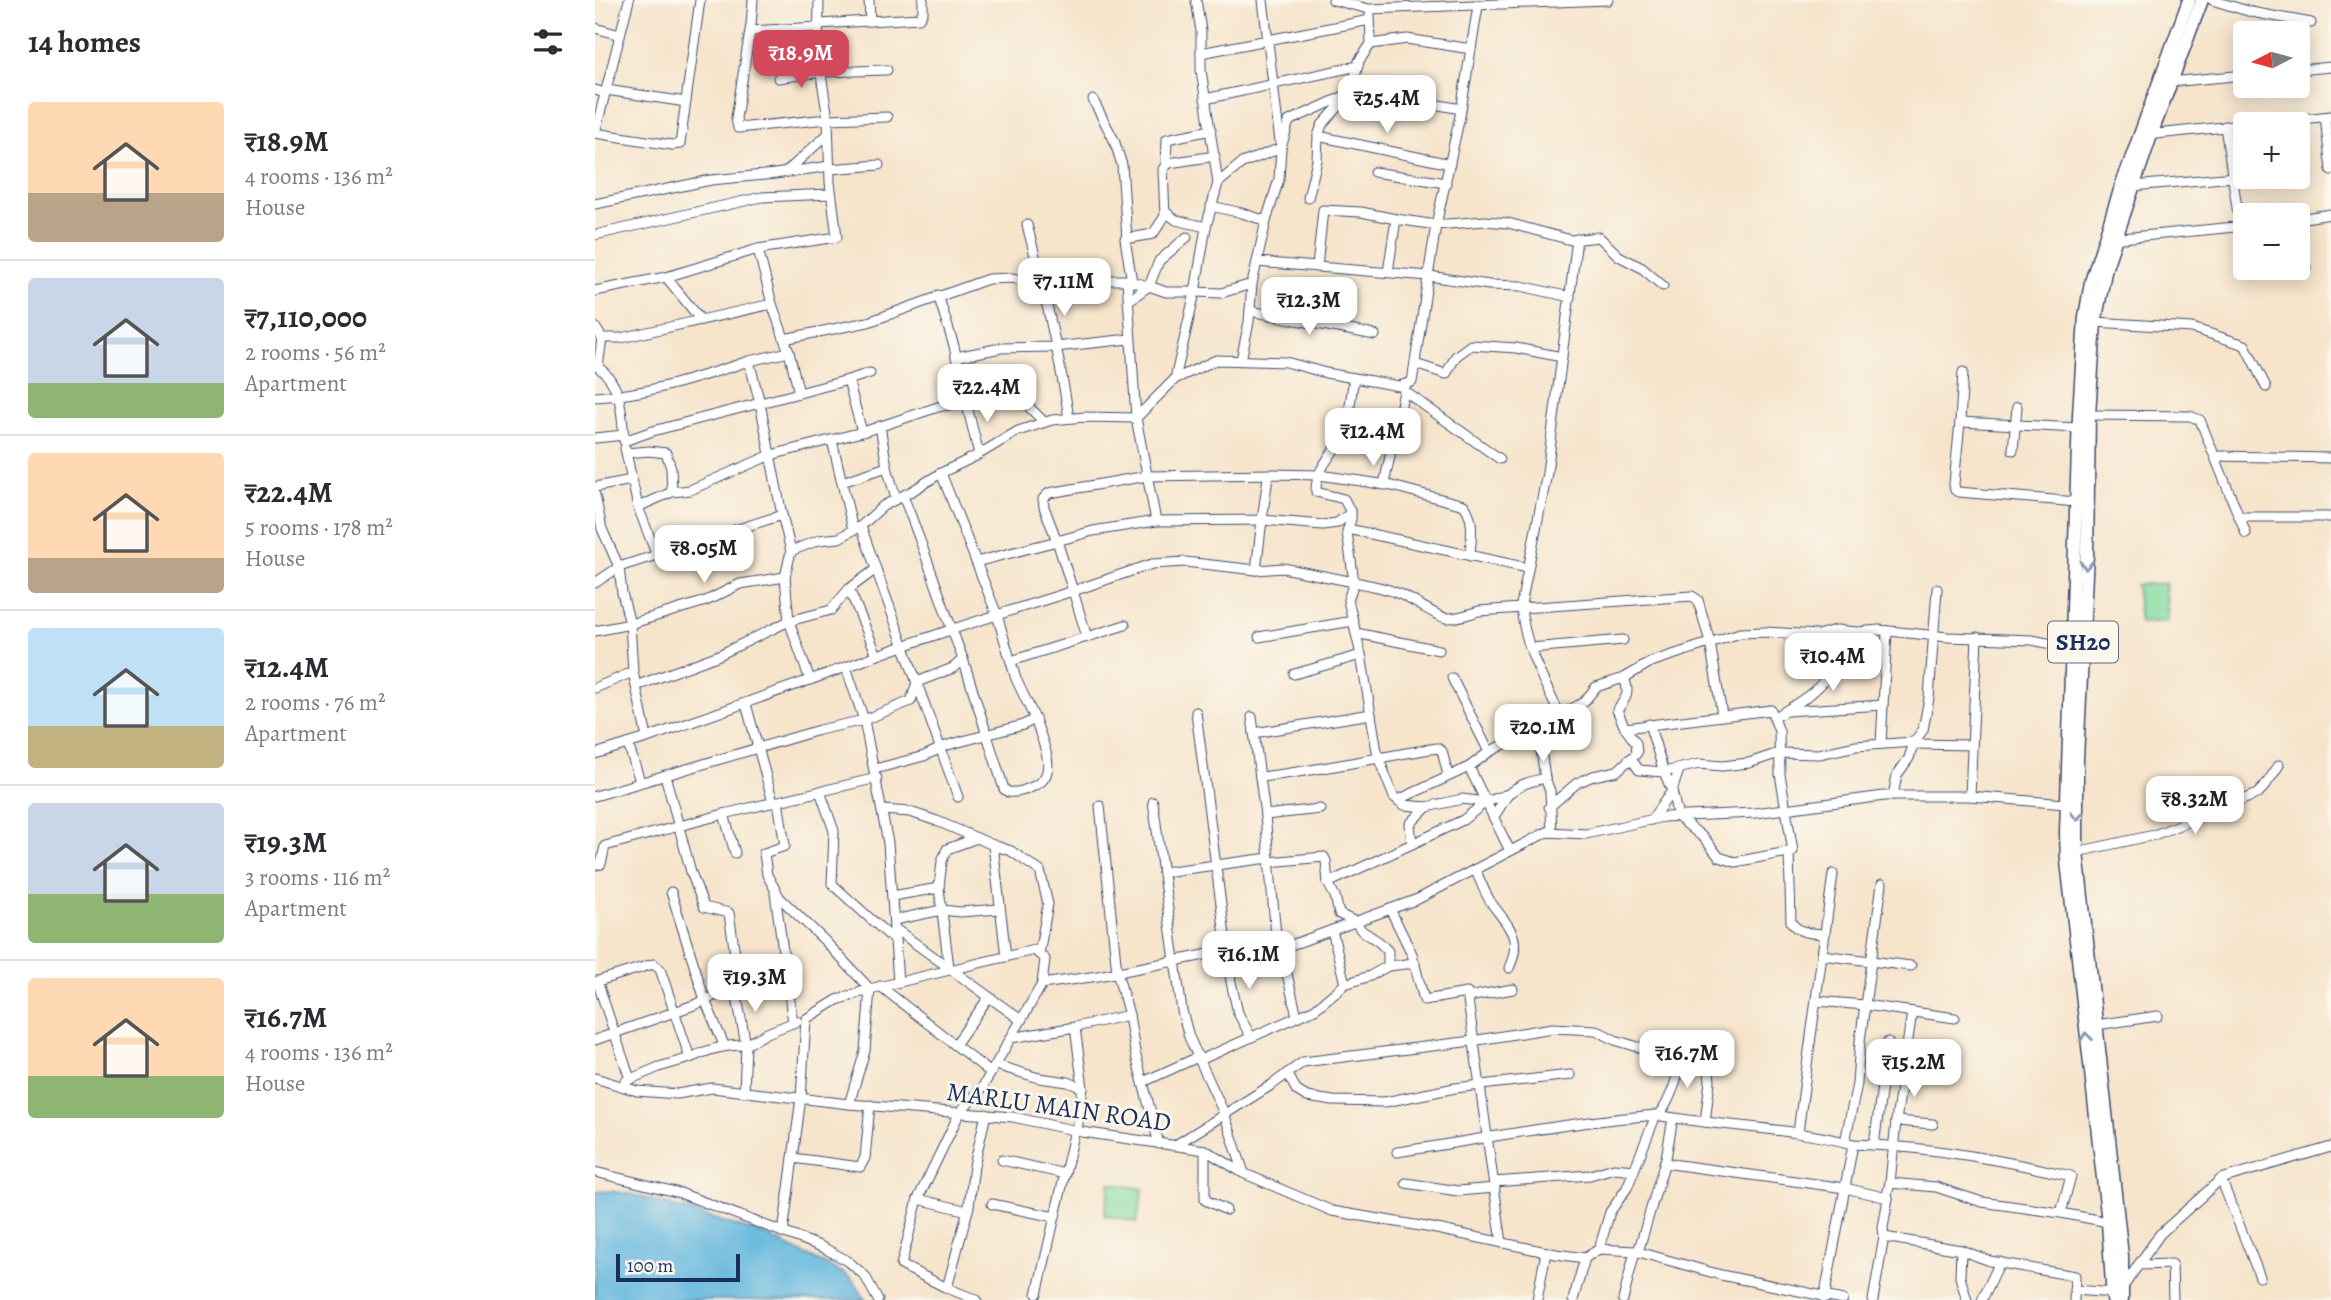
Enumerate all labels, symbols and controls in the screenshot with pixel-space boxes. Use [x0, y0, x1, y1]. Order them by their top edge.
north arrow [2233, 21, 2310, 98]
map controls [2233, 21, 2310, 280]
text: 14 homes [28, 22, 141, 62]
icon: filters [529, 23, 567, 61]
pin: ₹18.9M [744, 31, 858, 90]
text: ₹18.9M [769, 37, 833, 68]
pin: ₹25.4M [1330, 76, 1444, 135]
text: ₹25.4M [1354, 82, 1420, 113]
button: + [2233, 112, 2310, 189]
text: ₹18.9M [245, 121, 329, 161]
icon: home [84, 130, 168, 214]
text: 4 rooms · 136 m² [245, 161, 393, 192]
text: House [245, 192, 305, 223]
button: − [2233, 203, 2310, 280]
pin: ₹7.11M [1007, 258, 1121, 318]
text: ₹7.11M [1034, 265, 1094, 296]
pin: ₹12.3M [1252, 278, 1366, 337]
text: ₹12.3M [1277, 284, 1341, 315]
text: ₹7,110,000 [245, 297, 367, 337]
icon: home [84, 306, 168, 390]
text: 2 rooms · 56 m² [245, 337, 386, 368]
pin: ₹22.4M [930, 364, 1044, 424]
text: Apartment [245, 368, 347, 399]
text: ₹22.4M [953, 371, 1021, 402]
pin: ₹12.4M [1316, 408, 1430, 468]
text: ₹12.4M [1341, 415, 1405, 446]
text: ₹22.4M [245, 472, 333, 512]
icon: home [84, 481, 168, 565]
text: 5 rooms · 178 m² [245, 512, 393, 543]
pin: ₹8.05M [647, 526, 761, 585]
text: ₹8.05M [671, 532, 737, 563]
text: House [245, 543, 305, 574]
one-way arrow [2079, 559, 2094, 570]
road number: SH20 [2048, 622, 2118, 662]
pin: ₹10.4M [1776, 634, 1890, 693]
text: ₹10.4M [1801, 640, 1865, 671]
text: ₹12.4M [245, 647, 329, 687]
icon: home [84, 656, 168, 740]
text: 2 rooms · 76 m² [245, 687, 386, 718]
pin: ₹20.1M [1486, 704, 1600, 764]
text: ₹20.1M [1510, 711, 1576, 742]
text: Apartment [245, 718, 347, 749]
pin: ₹8.32M [2138, 776, 2252, 836]
text: ₹8.32M [2162, 783, 2228, 814]
one-way arrow [2069, 812, 2085, 822]
text: ₹19.3M [245, 822, 327, 862]
icon: home [84, 831, 168, 915]
text: 3 rooms · 116 m² [245, 862, 390, 893]
text: Apartment [245, 893, 347, 924]
pin: ₹16.1M [1192, 932, 1306, 991]
text: ₹16.1M [1218, 938, 1280, 969]
pin: ₹19.3M [698, 954, 812, 1014]
text: ₹19.3M [723, 961, 787, 992]
text: ₹16.7M [245, 997, 327, 1037]
icon: home [84, 1006, 168, 1090]
pin: ₹16.7M [1630, 1030, 1744, 1090]
one-way arrow [2078, 1031, 2093, 1043]
text: 4 rooms · 136 m² [245, 1037, 393, 1068]
text: ₹16.7M [1655, 1037, 1719, 1068]
pin: ₹15.2M [1857, 1040, 1971, 1099]
text: ₹15.2M [1882, 1046, 1946, 1077]
text: House [245, 1068, 305, 1099]
street label: MARLU MAIN ROAD [944, 1074, 1174, 1140]
scale bar [616, 1251, 740, 1283]
text: 100 m [627, 1253, 673, 1279]

